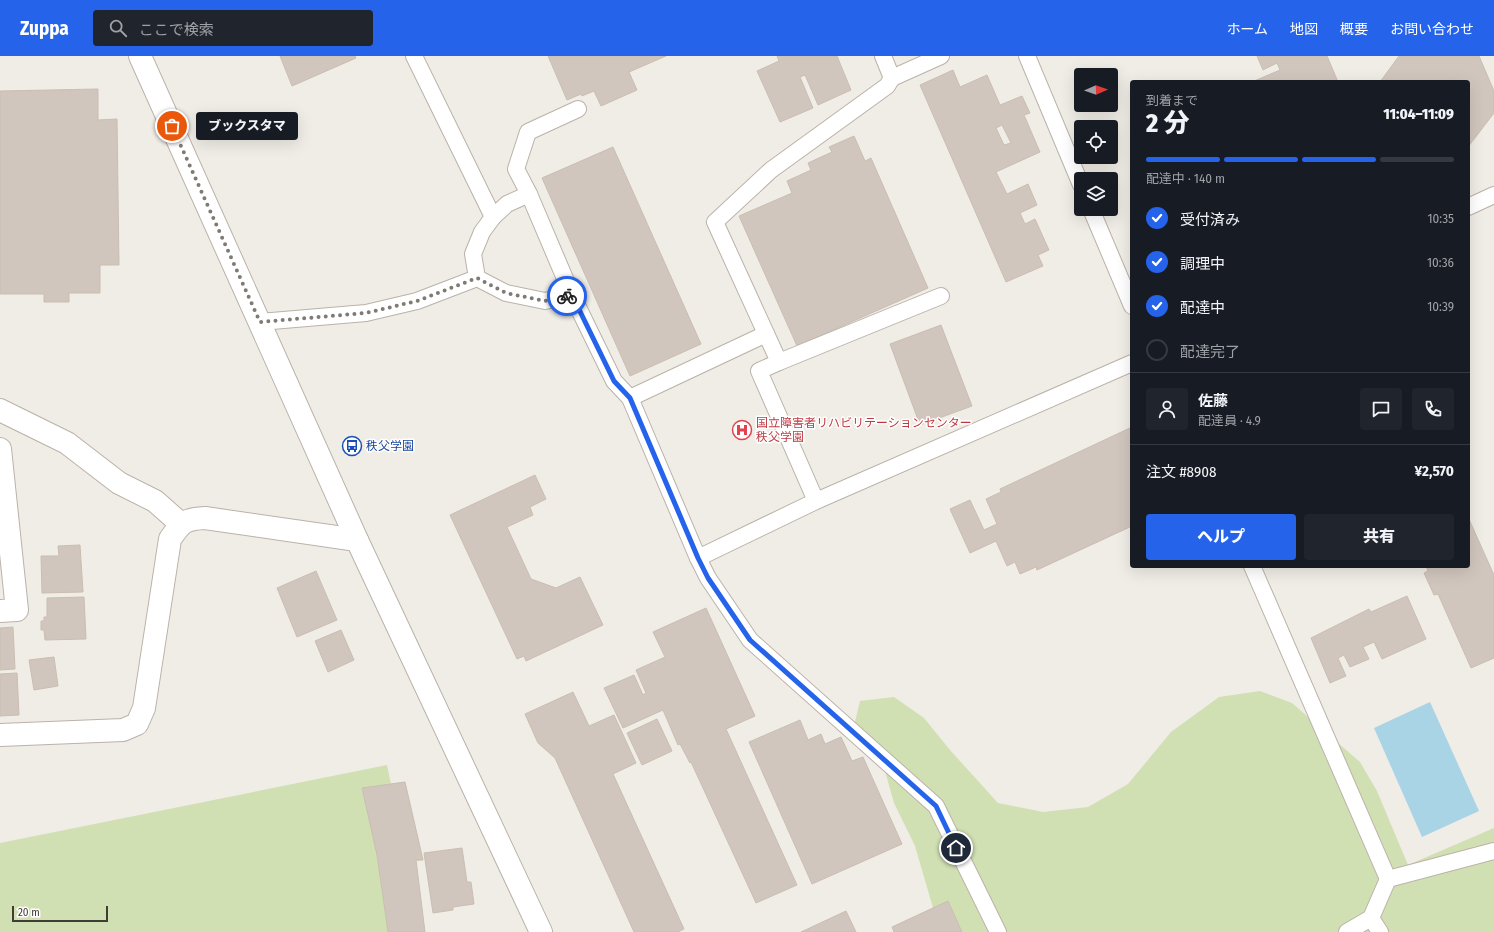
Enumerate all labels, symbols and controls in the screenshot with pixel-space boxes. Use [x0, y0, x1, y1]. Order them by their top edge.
search box [93, 10, 373, 46]
text: Zuppa [20, 17, 69, 40]
icon: search [107, 17, 129, 39]
text: ここで検索 [139, 21, 214, 39]
text: ホーム [1226, 21, 1268, 38]
text: 地図 [1290, 21, 1318, 38]
text: 概要 [1340, 21, 1368, 38]
text: お問い合わせ [1390, 21, 1474, 38]
north arrow [1074, 68, 1118, 112]
map controls [1074, 68, 1118, 216]
text: 到着まで [1146, 93, 1198, 108]
text: 11:04–11:09 [1383, 105, 1454, 123]
text: 2 分 [1146, 108, 1189, 139]
pin [155, 109, 189, 143]
callout: ブックスタマ [196, 112, 298, 140]
icon: bag [161, 115, 183, 137]
text: ブックスタマ [208, 118, 286, 133]
button: locate [1074, 120, 1118, 164]
text: 配達中 · 140 m [1146, 171, 1225, 186]
button: layers [1074, 172, 1118, 216]
icon: check [1146, 207, 1168, 229]
text: 受付済み [1180, 211, 1240, 229]
text: 10:35 [1427, 211, 1454, 226]
icon: check [1146, 251, 1168, 273]
text: 調理中 [1180, 255, 1225, 273]
text: 10:36 [1427, 255, 1454, 270]
courier [547, 276, 587, 316]
icon: bike [556, 285, 578, 307]
icon: check [1146, 295, 1168, 317]
text: 配達中 [1180, 299, 1225, 317]
text: 10:39 [1427, 299, 1454, 314]
text: 配達完了 [1180, 343, 1240, 361]
button: person [1146, 388, 1188, 430]
button: chat [1360, 388, 1402, 430]
button: phone [1412, 388, 1454, 430]
text: 佐藤 [1198, 392, 1228, 410]
text: 配達員 · 4.9 [1198, 413, 1261, 428]
place label: 国立障害者リハビリテーションセンター 秩父学園 [756, 416, 972, 444]
hospital icon: 国立障害者リハビリテーションセンター 秩父学園 [731, 419, 753, 441]
bus stop icon: 秩父学園 [341, 435, 363, 457]
place label: 秩父学園 [366, 439, 414, 453]
text: ¥2,570 [1415, 462, 1454, 480]
text: 注文 #8908 [1146, 463, 1217, 481]
button: ヘルプ [1146, 514, 1296, 560]
button: 共有 [1304, 514, 1454, 560]
pin [939, 831, 973, 865]
icon: home [945, 837, 967, 859]
scale bar [12, 904, 108, 923]
text: 20 m [18, 906, 40, 919]

